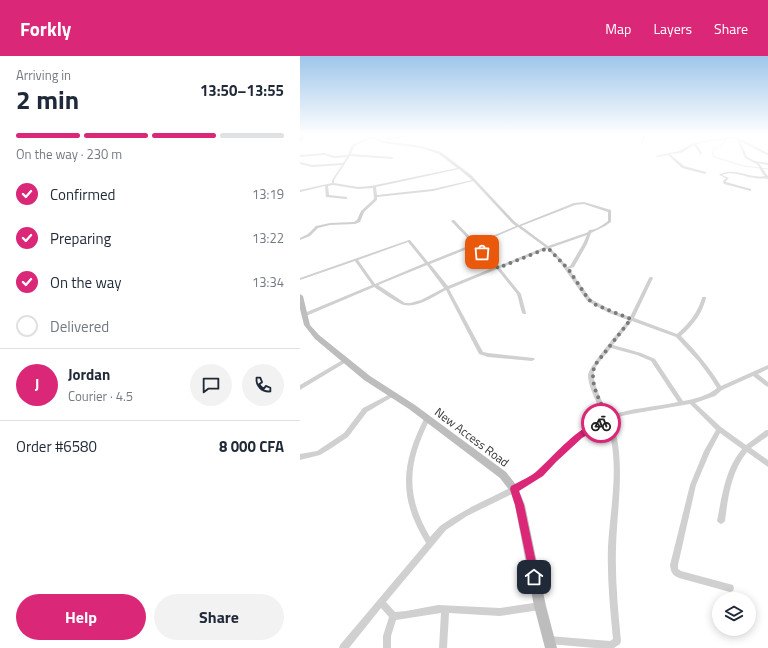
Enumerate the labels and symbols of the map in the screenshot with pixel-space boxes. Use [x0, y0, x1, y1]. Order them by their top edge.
pin [465, 235, 499, 269]
street label: New Access Road [431, 403, 513, 471]
courier [581, 403, 621, 443]
pin [517, 560, 551, 594]

